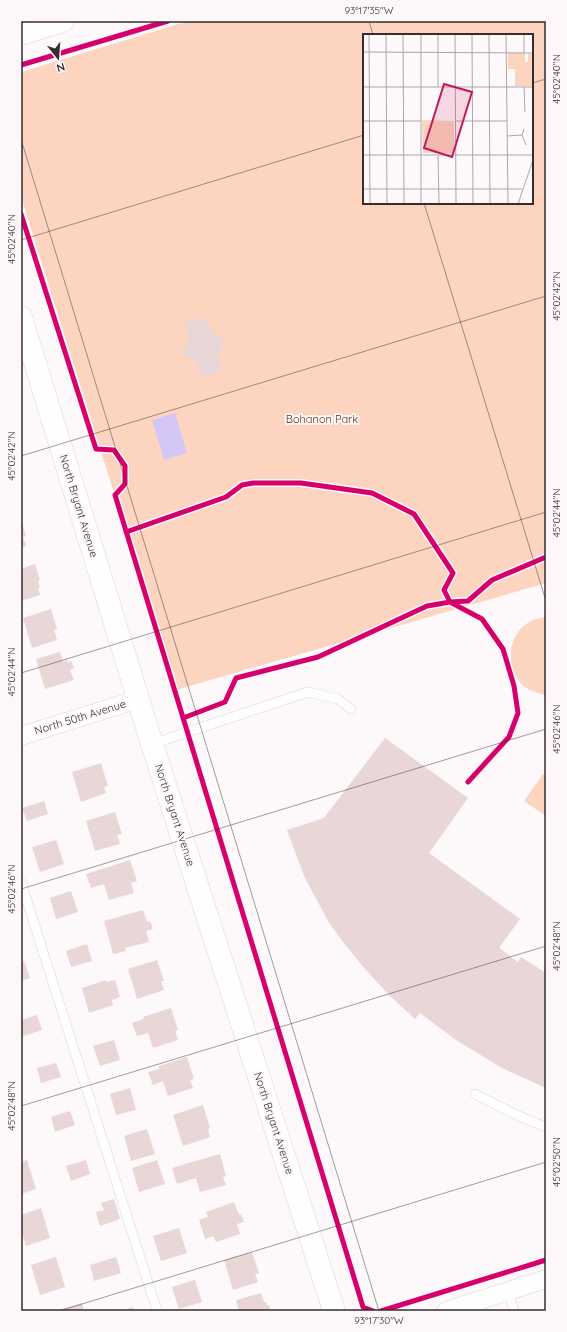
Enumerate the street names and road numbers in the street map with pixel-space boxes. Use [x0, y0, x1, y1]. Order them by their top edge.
street label: North Bryant Avenue [57, 453, 101, 559]
street label: North 50th Avenue [33, 696, 127, 738]
street label: North Bryant Avenue [152, 762, 198, 868]
street label: North Bryant Avenue [251, 1070, 297, 1176]

